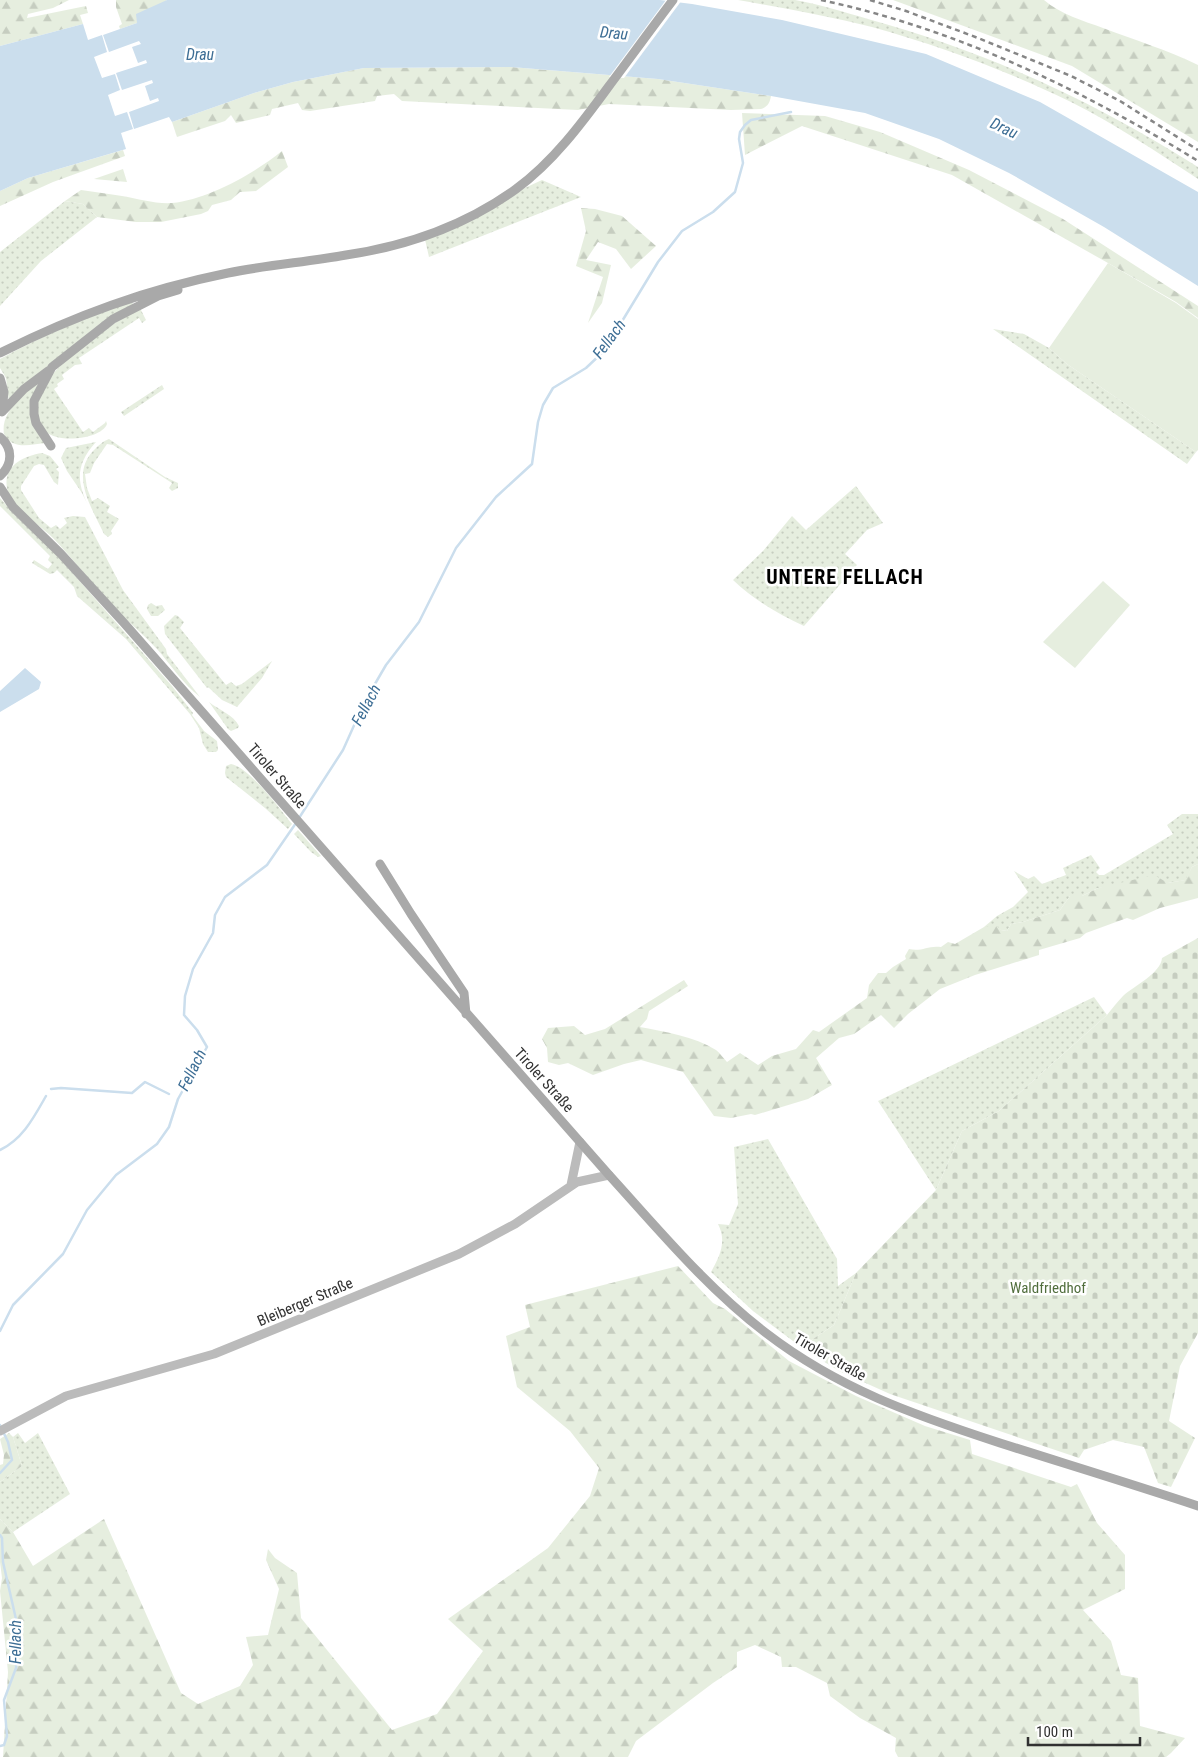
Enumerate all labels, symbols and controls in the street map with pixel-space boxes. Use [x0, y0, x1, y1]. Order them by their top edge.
water label: Drau [599, 22, 629, 44]
water label: Drau [186, 45, 215, 64]
water label: Drau [987, 113, 1021, 143]
water label: Fellach [588, 316, 630, 362]
district label: UNTERE FELLACH [766, 565, 924, 589]
water label: Fellach [347, 681, 385, 729]
street label: Tiroler Straße [244, 740, 310, 812]
street label: Tiroler Straße [510, 1044, 578, 1116]
water label: Fellach [174, 1046, 210, 1094]
street label: Bleiberger Straße [255, 1274, 355, 1330]
park label: Waldfriedhof [1010, 1279, 1086, 1297]
street label: Tiroler Straße [791, 1329, 869, 1385]
water label: Fellach [6, 1620, 25, 1664]
scale bar [1028, 1714, 1140, 1746]
text: 100 m [1036, 1723, 1073, 1741]

